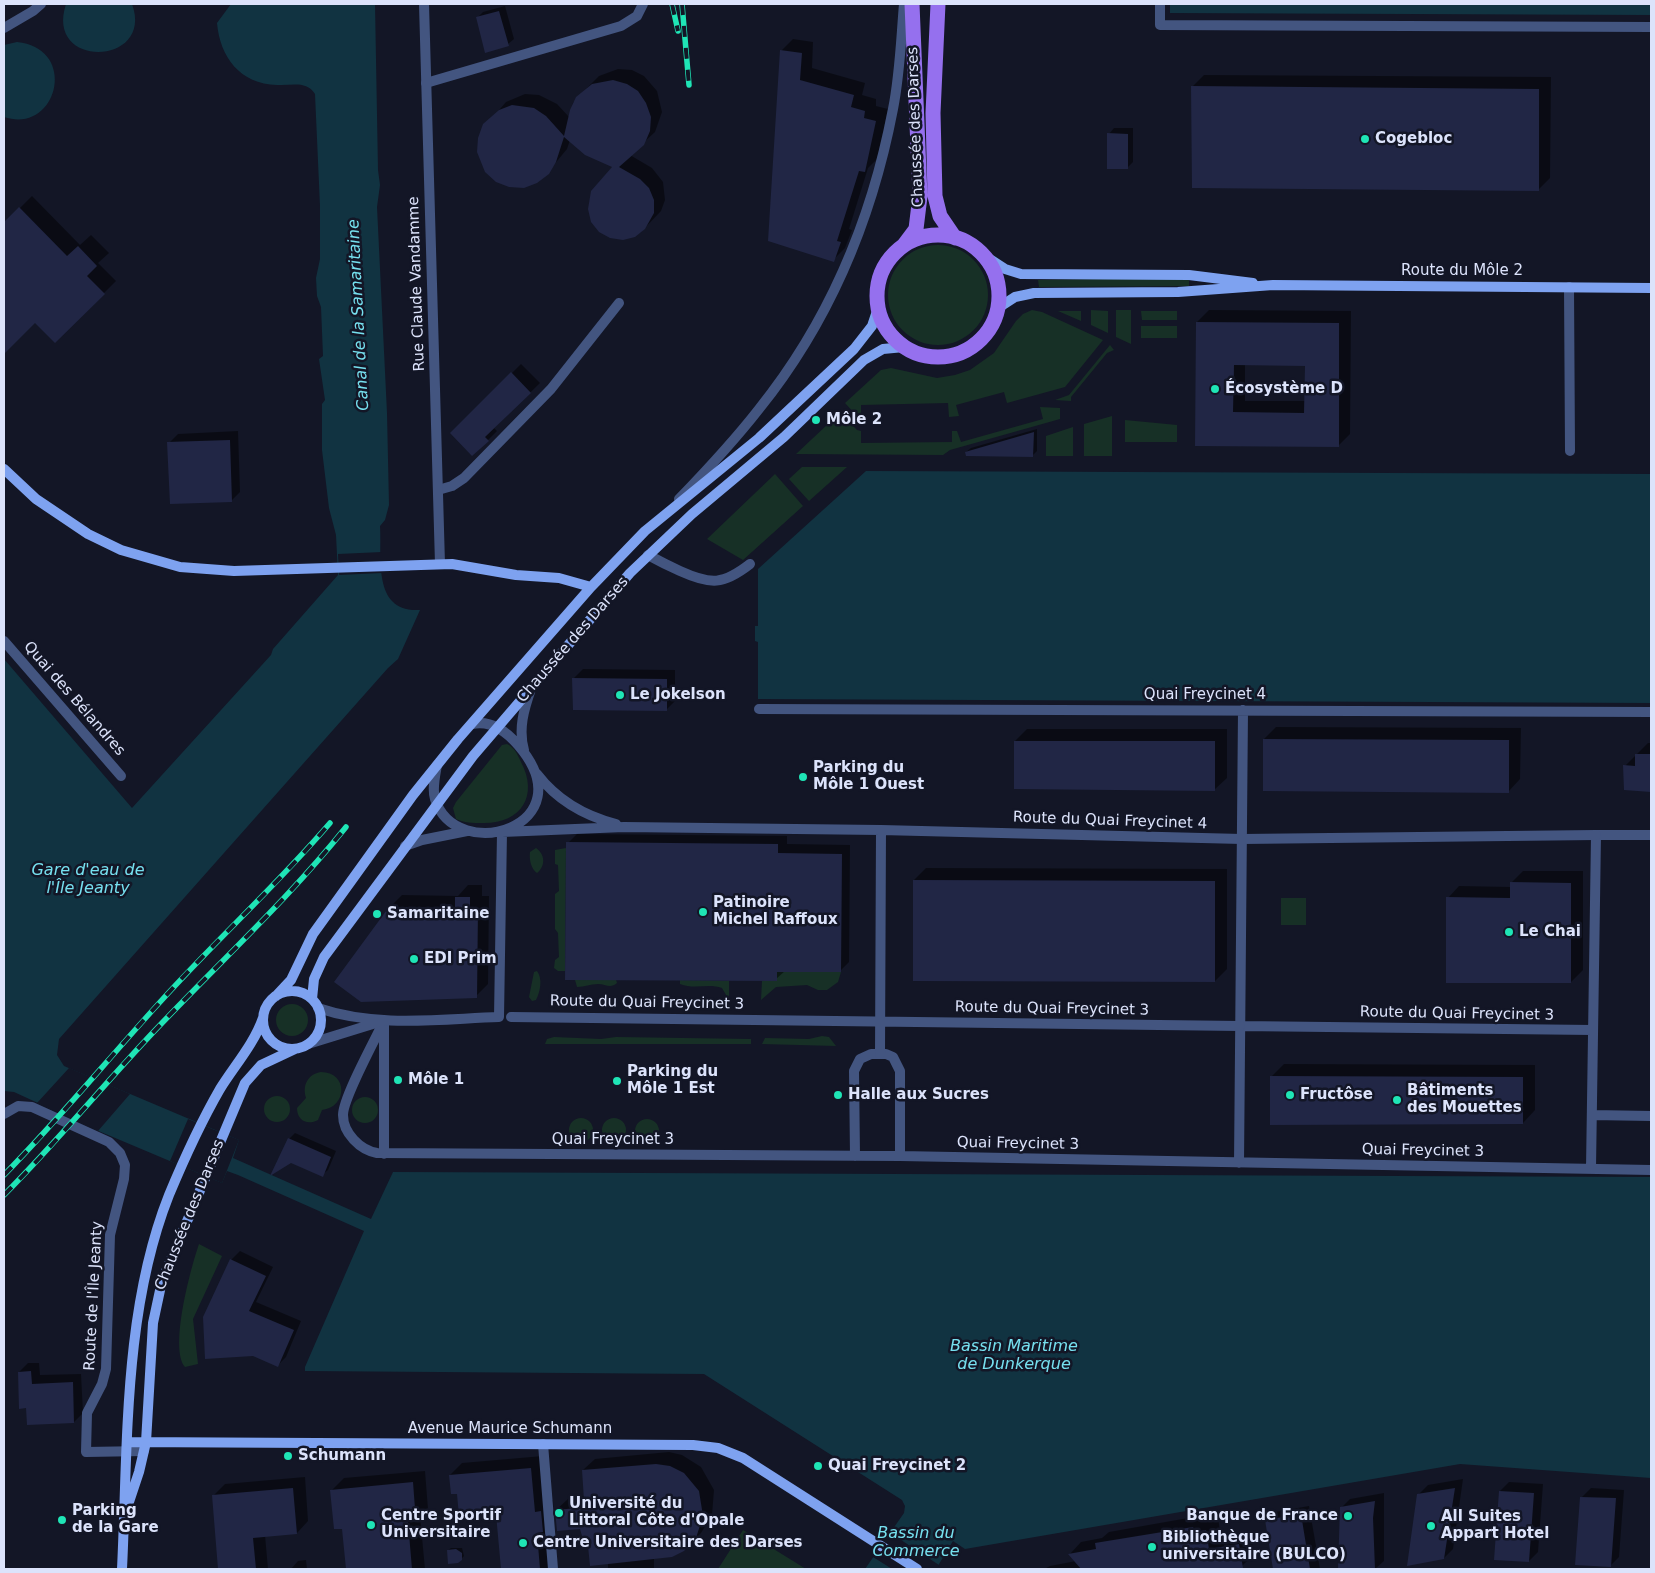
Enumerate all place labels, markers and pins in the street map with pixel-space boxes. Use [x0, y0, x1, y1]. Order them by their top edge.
place label: Cogebloc [1375, 130, 1452, 148]
marker: Cogebloc [1359, 133, 1371, 145]
place label: Écosystème D [1225, 380, 1343, 398]
marker: Écosystème D [1209, 383, 1221, 395]
place label: Môle 2 [826, 411, 882, 429]
marker: Môle 2 [810, 414, 822, 426]
place label: Le Jokelson [630, 686, 726, 704]
marker: Le Jokelson [614, 689, 626, 701]
place label: Parking du Môle 1 Ouest [813, 759, 924, 794]
marker: Parking du Môle 1 Ouest [797, 771, 809, 783]
place label: Patinoire Michel Raffoux [713, 894, 838, 929]
place label: Samaritaine [387, 905, 490, 923]
marker: Patinoire Michel Raffoux [697, 906, 709, 918]
marker: Samaritaine [371, 908, 383, 920]
place label: Le Chai [1519, 923, 1581, 941]
marker: Le Chai [1503, 926, 1515, 938]
place label: EDI Prim [424, 950, 497, 968]
marker: EDI Prim [408, 953, 420, 965]
place label: Parking du Môle 1 Est [627, 1063, 718, 1098]
place label: Môle 1 [408, 1071, 464, 1089]
marker: Môle 1 [392, 1074, 404, 1086]
marker: Parking du Môle 1 Est [611, 1075, 623, 1087]
place label: Bâtiments des Mouettes [1407, 1082, 1522, 1117]
place label: Halle aux Sucres [848, 1086, 989, 1104]
place label: Fructôse [1300, 1086, 1373, 1104]
marker: Halle aux Sucres [832, 1089, 844, 1101]
marker: Fructôse [1284, 1089, 1296, 1101]
marker: Bâtiments des Mouettes [1391, 1094, 1403, 1106]
place label: Schumann [298, 1447, 386, 1465]
marker: Schumann [282, 1450, 294, 1462]
place label: Quai Freycinet 2 [828, 1457, 966, 1475]
marker: Quai Freycinet 2 [812, 1460, 824, 1472]
place label: Université du Littoral Côte d'Opale [569, 1495, 744, 1530]
place label: Parking de la Gare [72, 1502, 159, 1537]
place label: Centre Sportif Universitaire [381, 1507, 501, 1542]
marker: Université du Littoral Côte d'Opale [553, 1507, 565, 1519]
place label: Banque de France [1186, 1507, 1338, 1525]
place label: All Suites Appart Hotel [1441, 1508, 1549, 1543]
marker: Banque de France [1342, 1510, 1354, 1522]
marker: Parking de la Gare [56, 1514, 68, 1526]
marker: Centre Sportif Universitaire [365, 1519, 377, 1531]
marker: All Suites Appart Hotel [1425, 1520, 1437, 1532]
place label: Bibliothèque universitaire (BULCO) [1162, 1529, 1346, 1564]
place label: Centre Universitaire des Darses [533, 1534, 803, 1552]
marker: Centre Universitaire des Darses [517, 1537, 529, 1549]
marker: Bibliothèque universitaire (BULCO) [1146, 1541, 1158, 1553]

